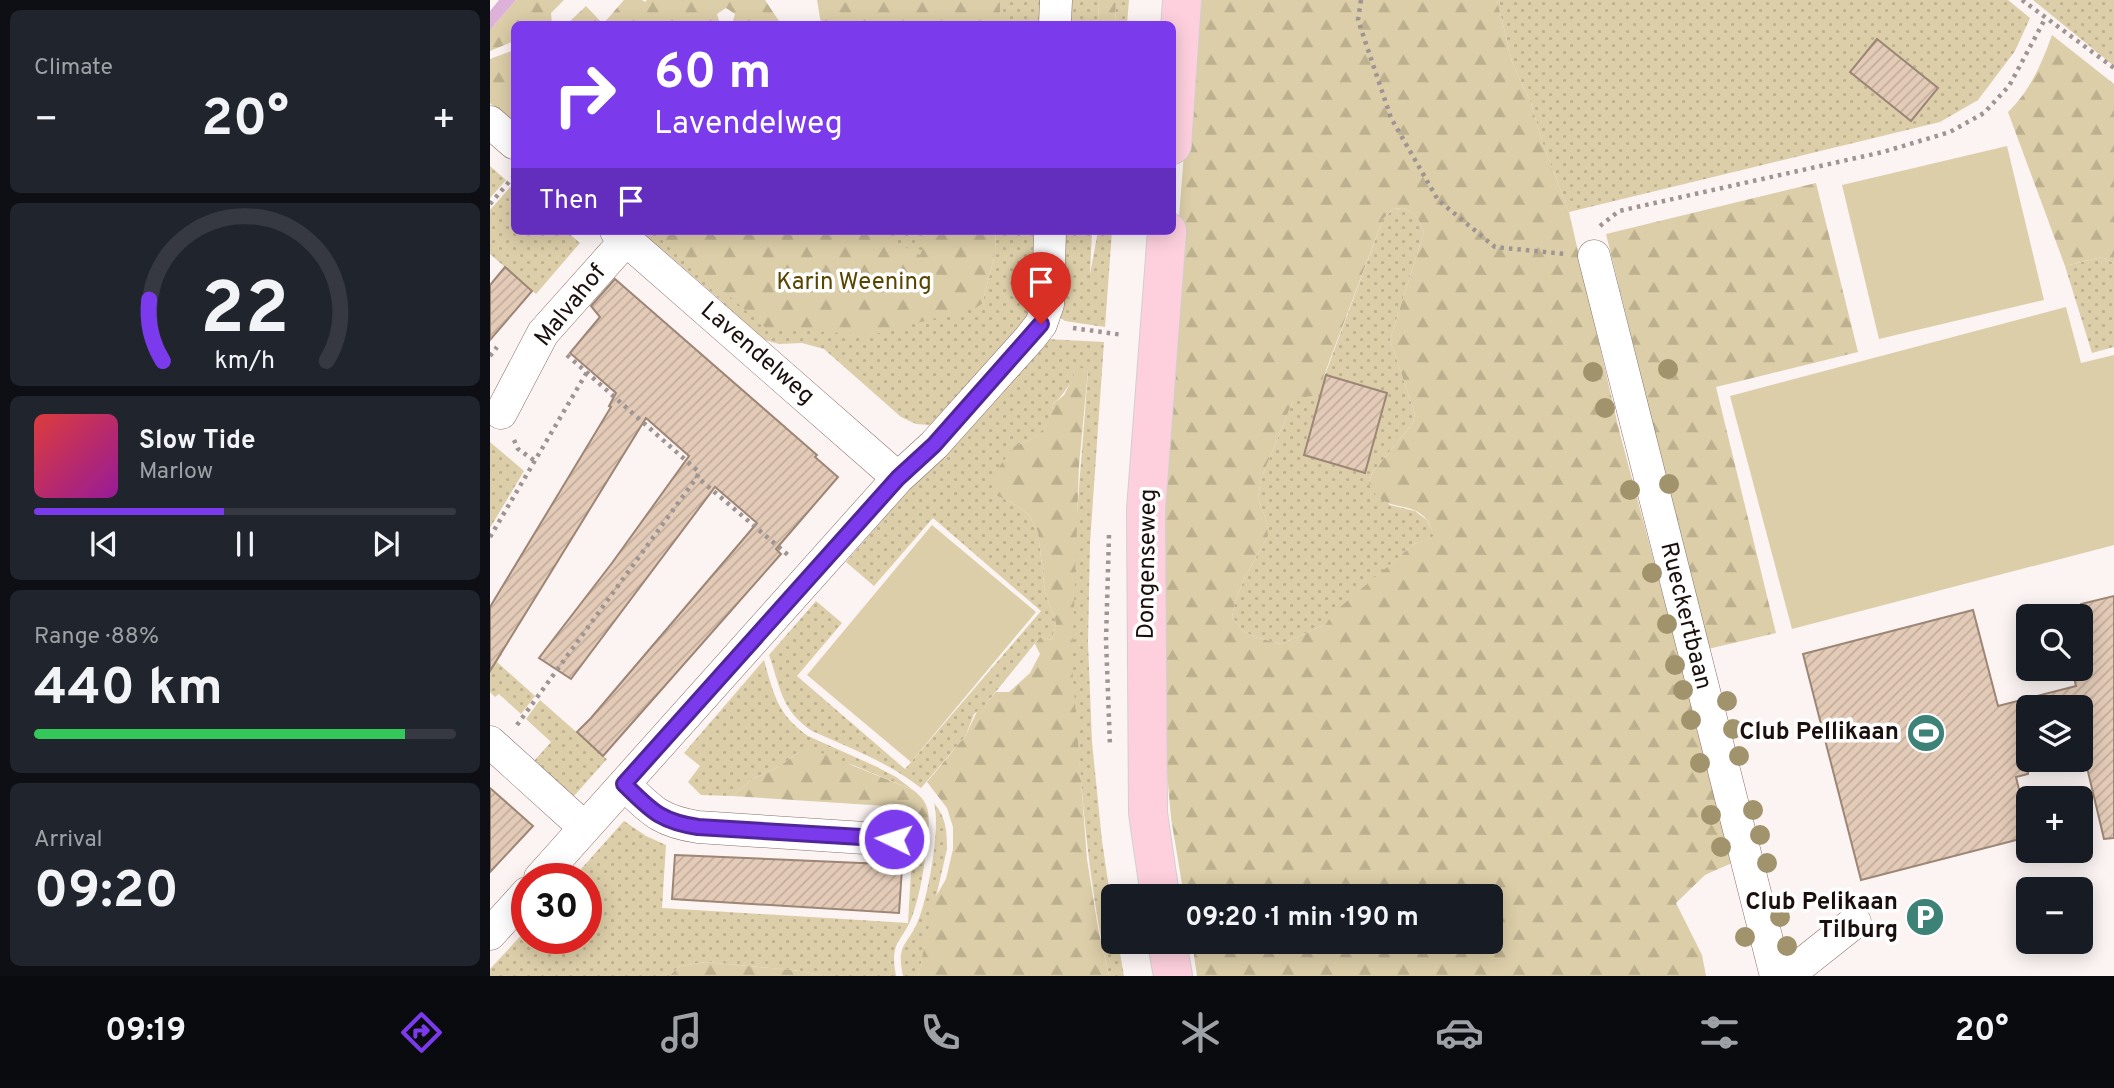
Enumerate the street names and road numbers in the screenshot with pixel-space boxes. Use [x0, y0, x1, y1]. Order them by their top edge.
street label: Malvahof [529, 259, 613, 353]
street label: Lavendelweg [694, 296, 820, 412]
street label: Dongenseweg [1132, 488, 1164, 640]
street label: Rueckertbaan [1652, 539, 1718, 693]

